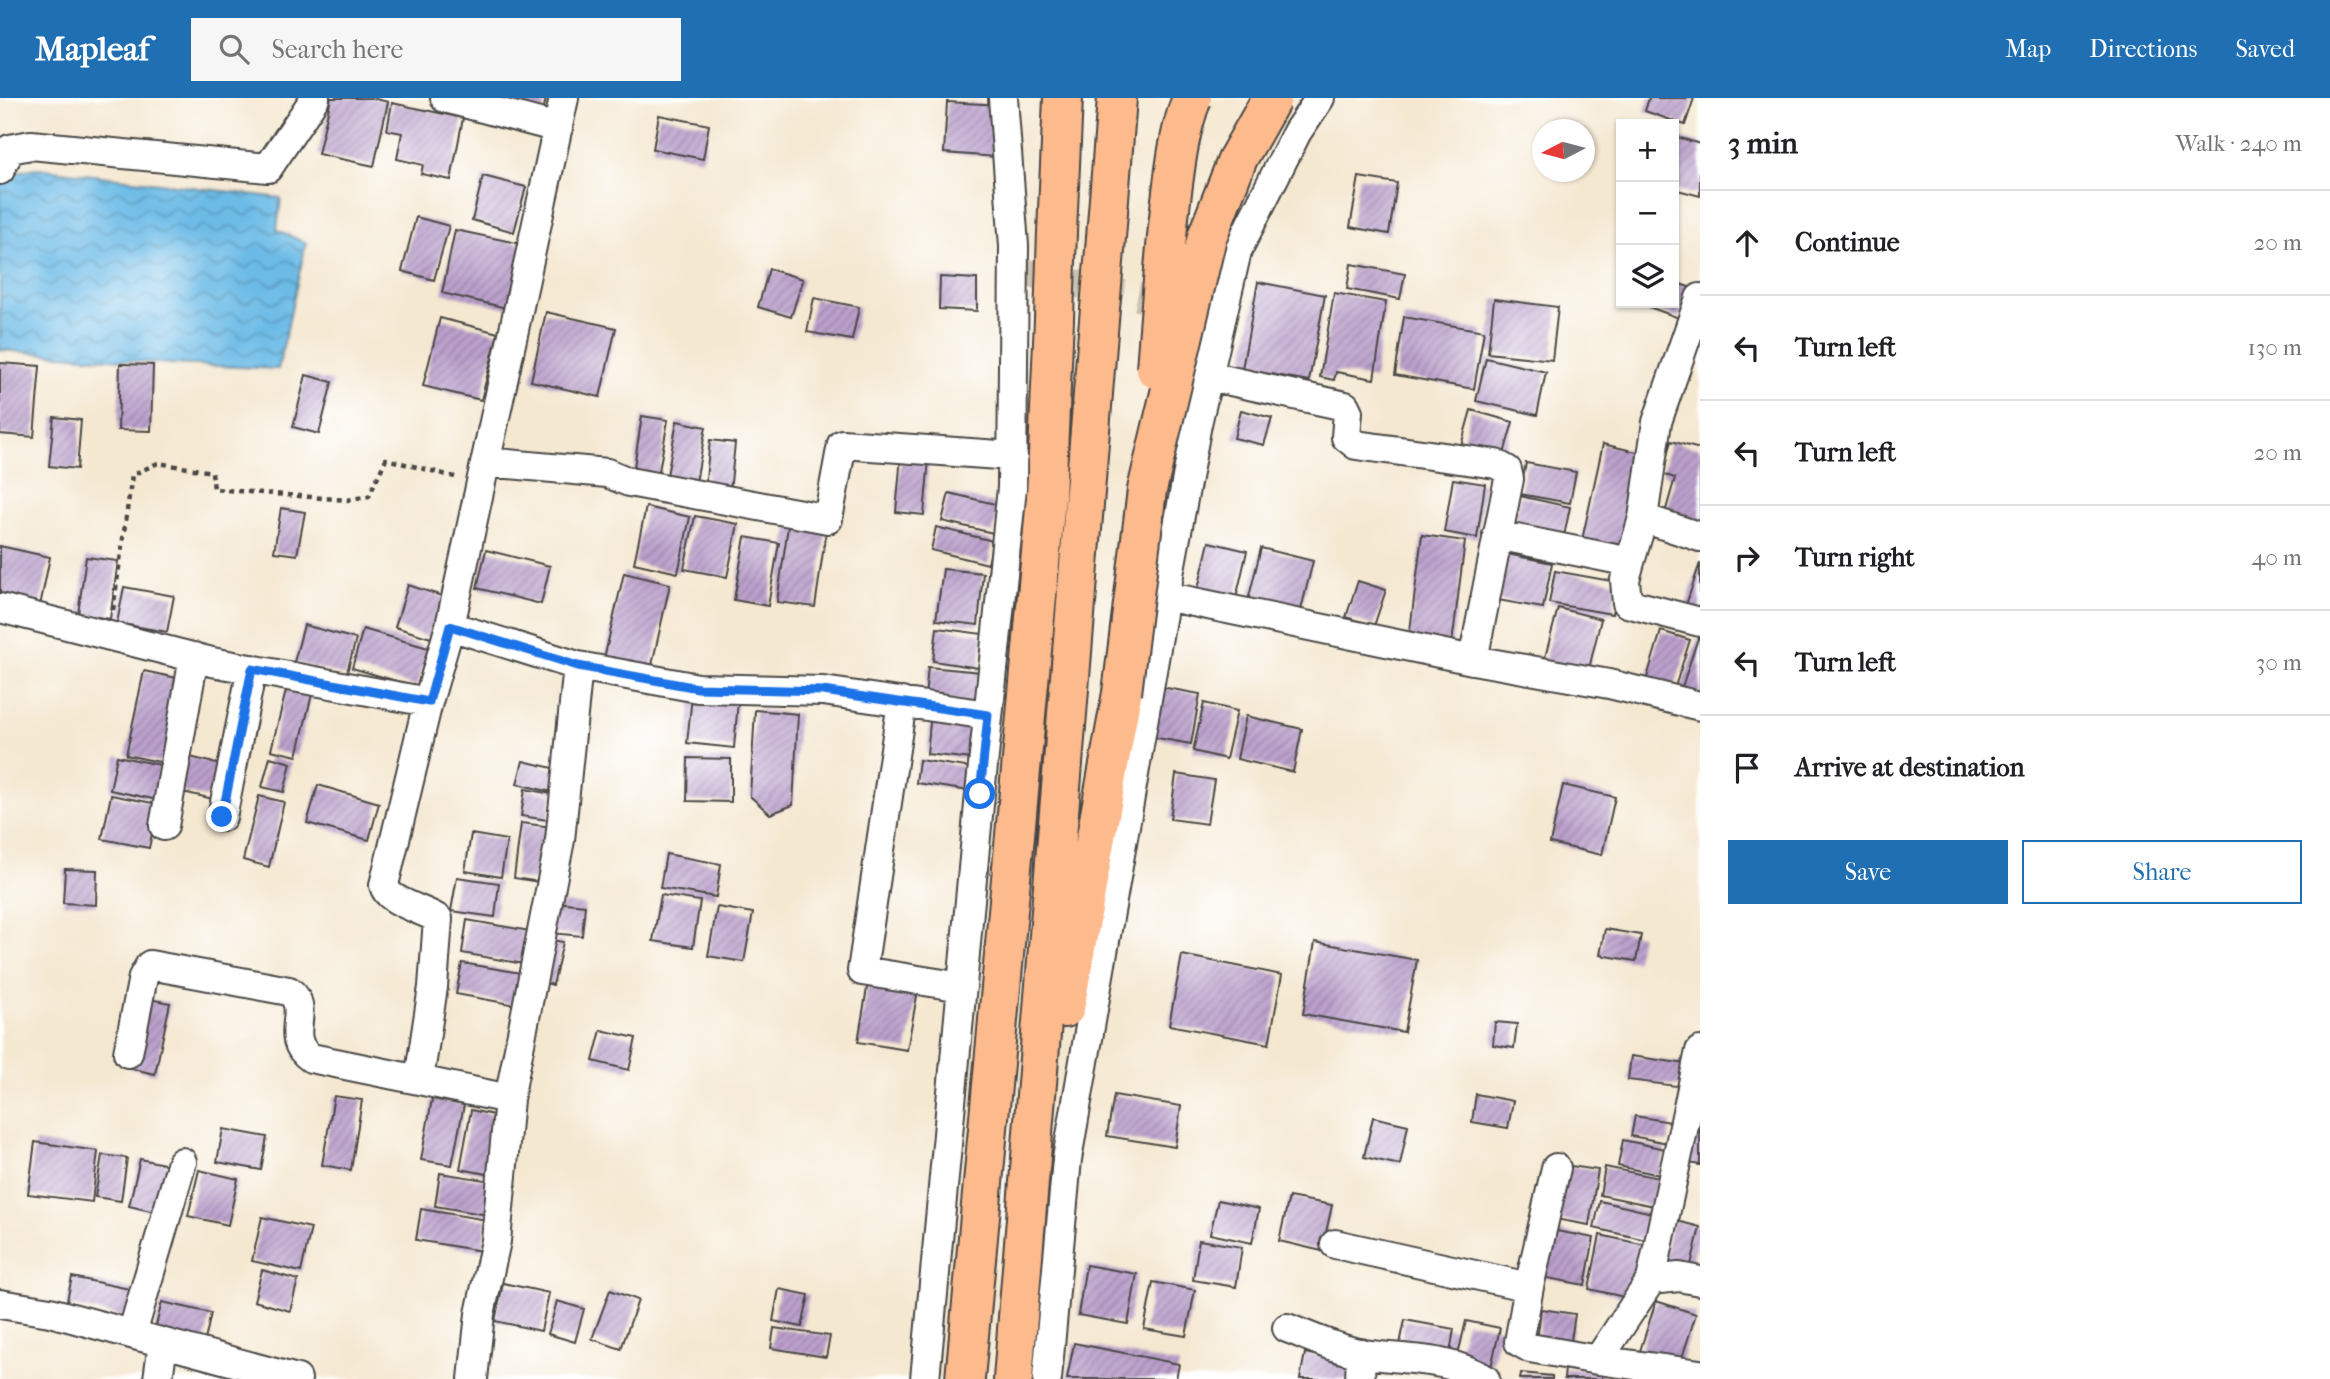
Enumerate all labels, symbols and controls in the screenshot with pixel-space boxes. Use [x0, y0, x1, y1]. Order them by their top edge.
search box [191, 18, 681, 81]
text: Mapleaf [35, 30, 149, 69]
icon: search [215, 30, 253, 68]
text: Search here [271, 34, 403, 65]
text: Map [2005, 35, 2051, 63]
text: Directions [2089, 35, 2197, 63]
text: Saved [2235, 35, 2295, 63]
north arrow [1532, 119, 1595, 182]
map controls [1616, 119, 1679, 308]
button: + [1616, 119, 1679, 182]
text: 3 min [1728, 126, 1798, 161]
text: Walk · 240 m [2175, 130, 2302, 157]
button: − [1616, 182, 1679, 245]
icon: ahead [1728, 224, 1766, 262]
text: Continue [1795, 227, 1900, 258]
text: 20 m [2253, 229, 2302, 256]
button: layers [1616, 245, 1679, 308]
icon: left [1728, 329, 1766, 367]
text: Turn left [1795, 332, 1896, 363]
text: 130 m [2248, 334, 2302, 361]
icon: left [1728, 434, 1766, 472]
text: Turn left [1795, 437, 1896, 468]
text: 20 m [2253, 439, 2302, 466]
icon: right [1728, 539, 1766, 577]
text: Turn right [1795, 542, 1915, 573]
text: 40 m [2252, 544, 2302, 571]
icon: left [1728, 644, 1766, 682]
text: Turn left [1795, 647, 1896, 678]
text: 30 m [2256, 649, 2302, 676]
icon: arrive [1728, 749, 1766, 787]
text: Arrive at destination [1795, 752, 2025, 783]
route start [964, 778, 995, 809]
route end [206, 801, 237, 832]
button: Save [1728, 840, 2008, 904]
button: Share [2022, 840, 2302, 904]

